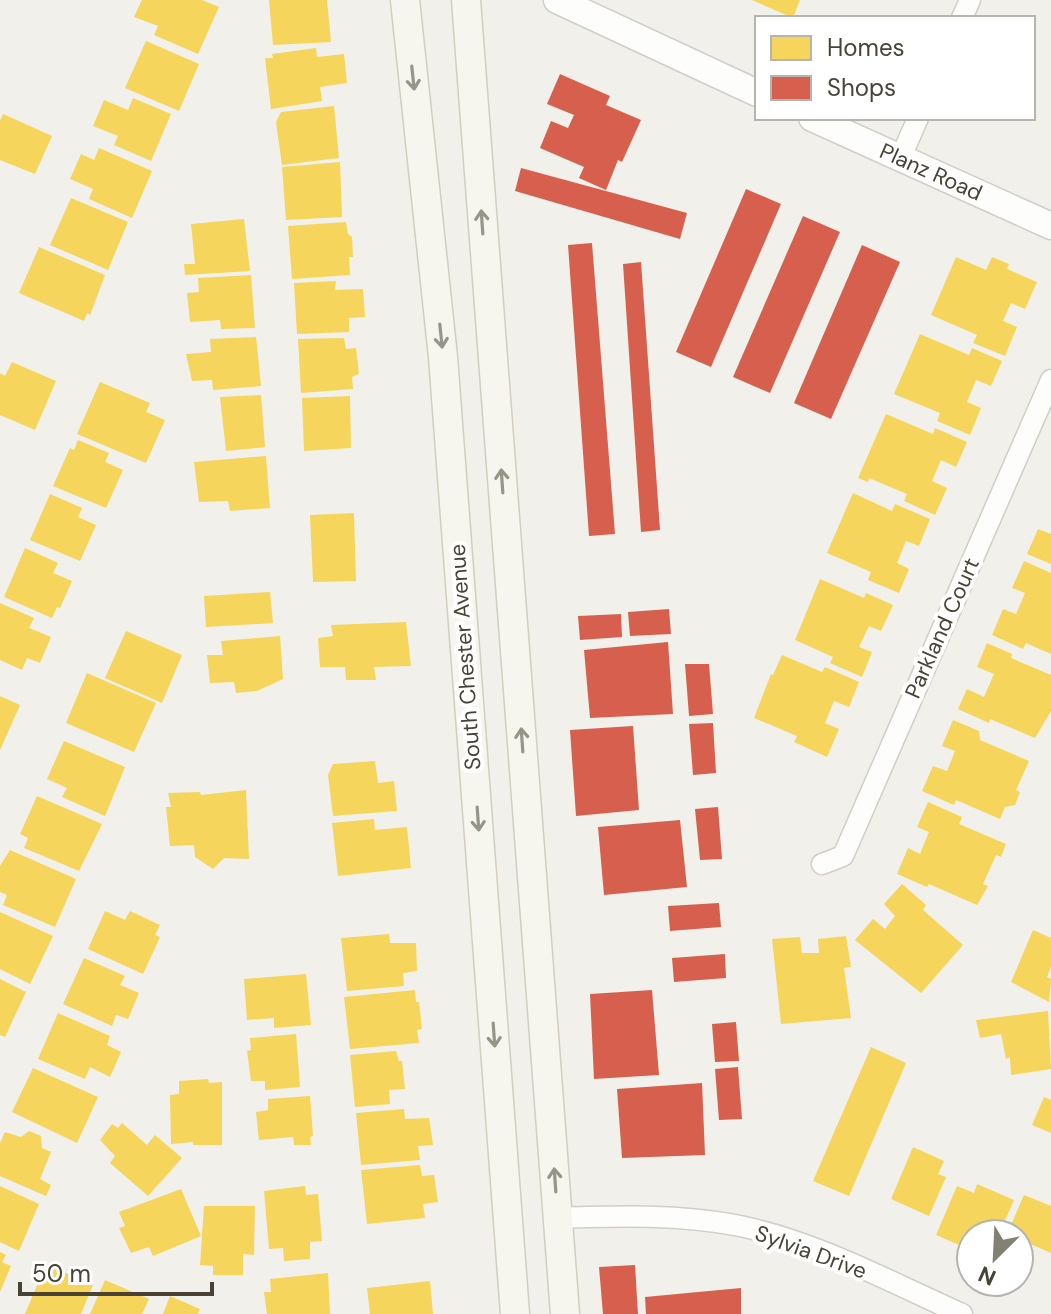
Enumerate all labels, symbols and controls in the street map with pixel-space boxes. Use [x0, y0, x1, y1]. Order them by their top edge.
legend [755, 16, 1035, 120]
text: Homes [827, 32, 905, 63]
one-way arrow [406, 64, 421, 91]
text: Shops [827, 72, 896, 103]
street label: Planz Road [875, 137, 987, 207]
one-way arrow [474, 209, 489, 236]
one-way arrow [433, 322, 448, 349]
one-way arrow [494, 468, 509, 495]
street label: South Chester Avenue [443, 543, 487, 771]
street label: Parkland Court [898, 553, 986, 703]
one-way arrow [514, 727, 529, 754]
one-way arrow [471, 805, 486, 832]
one-way arrow [487, 1021, 502, 1048]
one-way arrow [547, 1167, 562, 1194]
street label: Sylvia Drive [751, 1218, 871, 1286]
north arrow [955, 1218, 1035, 1298]
scale bar [20, 1246, 212, 1296]
text: 50 m [32, 1258, 91, 1289]
text: N [974, 1259, 1000, 1292]

